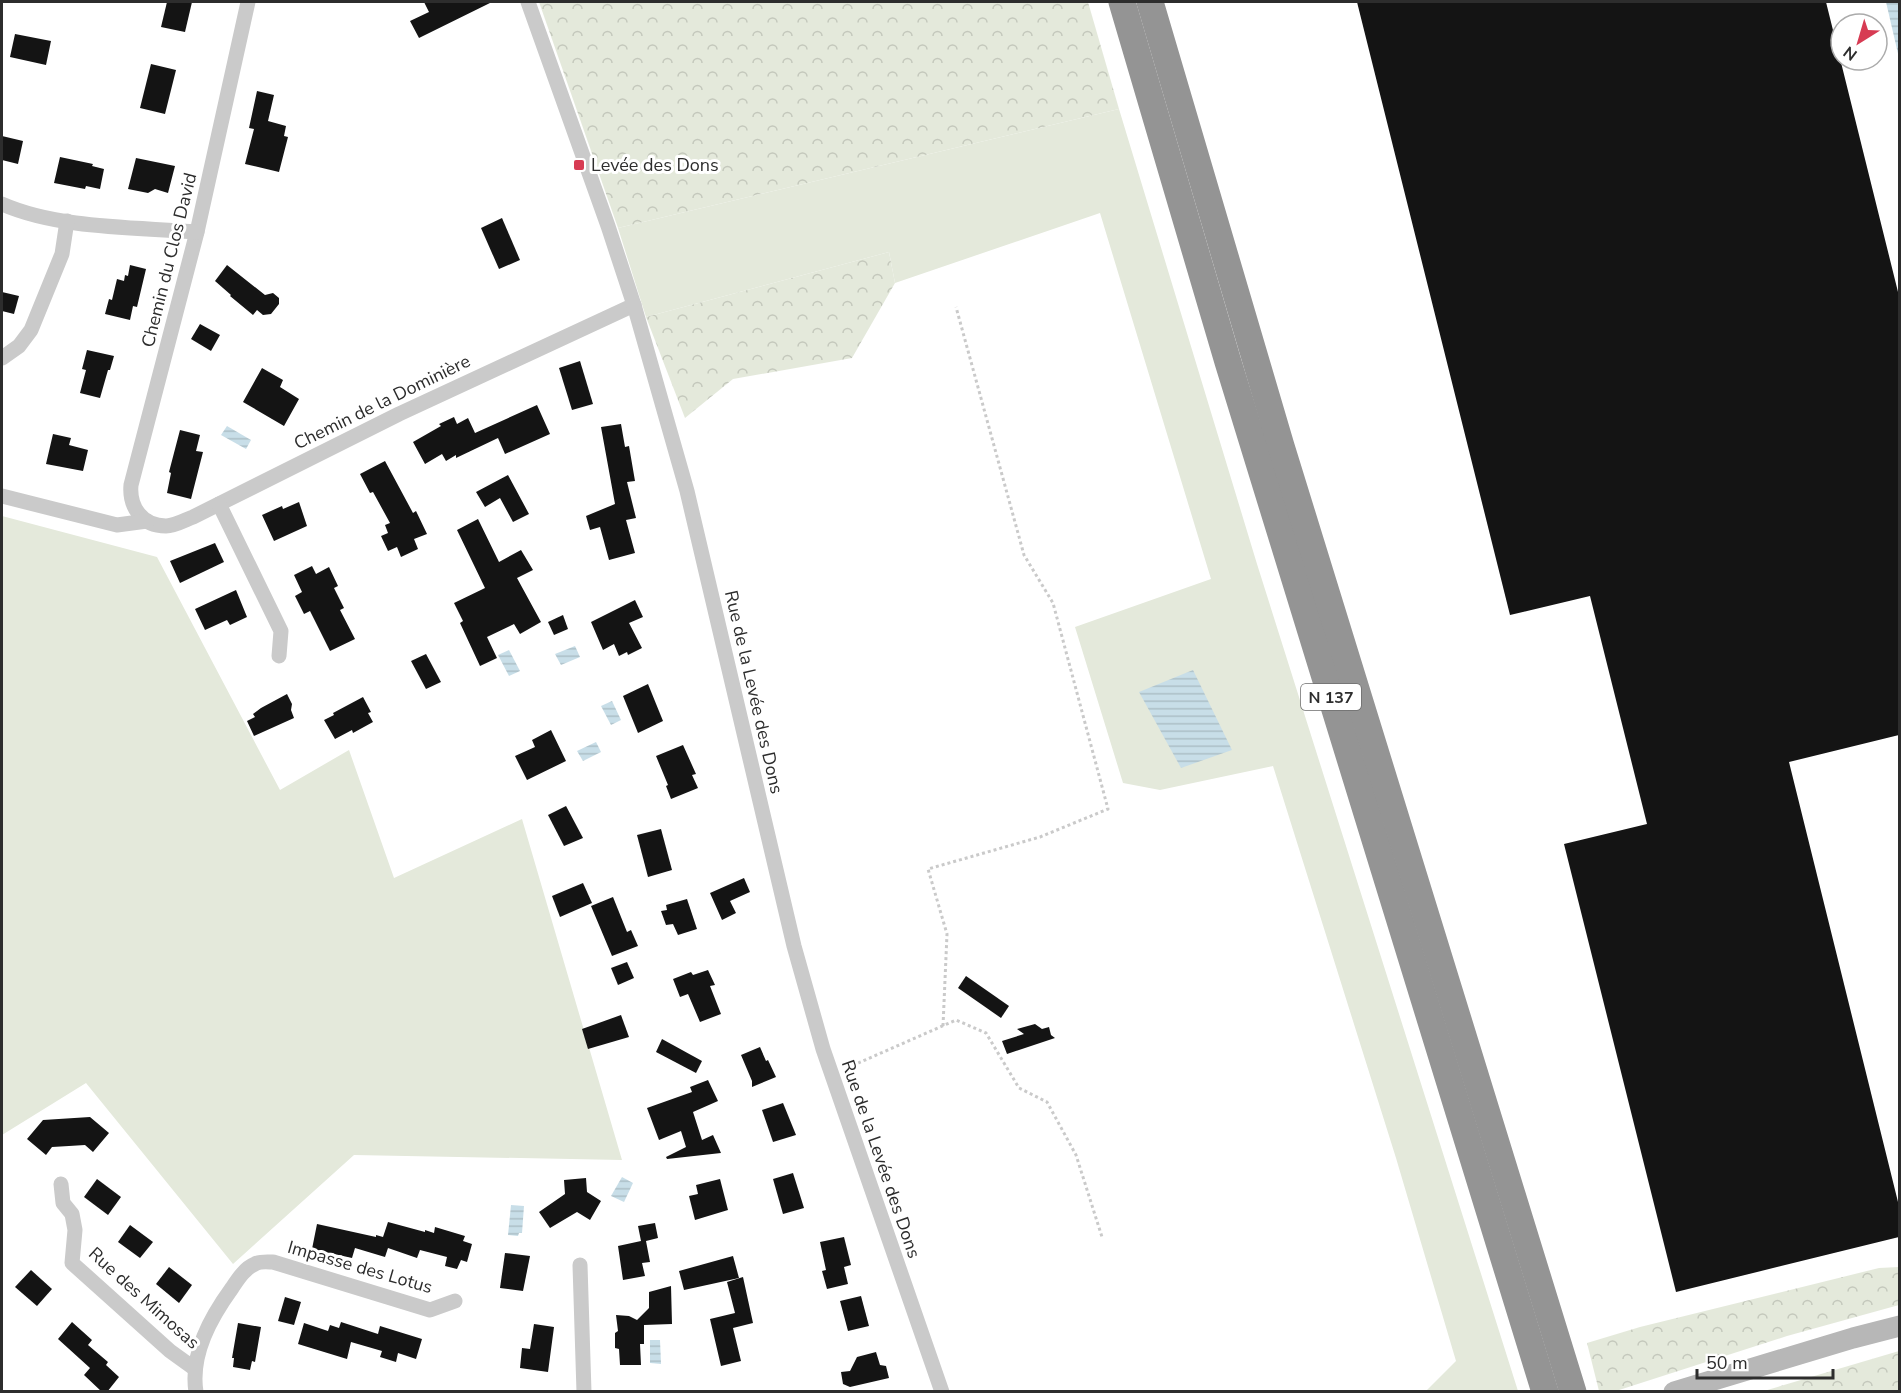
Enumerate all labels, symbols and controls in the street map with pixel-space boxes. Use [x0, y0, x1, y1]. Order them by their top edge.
north arrow [1829, 12, 1889, 72]
text: N [1839, 41, 1862, 66]
place label: Levée des Dons [591, 153, 719, 177]
marker: Levée des Dons [572, 158, 586, 172]
street label: Chemin du Clos David [136, 170, 202, 350]
street label: Chemin de la Dominière [290, 349, 474, 455]
street label: Rue de la Levée des Dons [719, 588, 789, 796]
road number: N 137 [1301, 684, 1361, 710]
street label: Rue de la Levée des Dons [836, 1057, 926, 1261]
street label: Impasse des Lotus [285, 1235, 435, 1299]
street label: Rue des Mimosas [83, 1242, 205, 1354]
scale bar [1697, 1342, 1834, 1380]
text: 50 m [1706, 1351, 1748, 1375]

